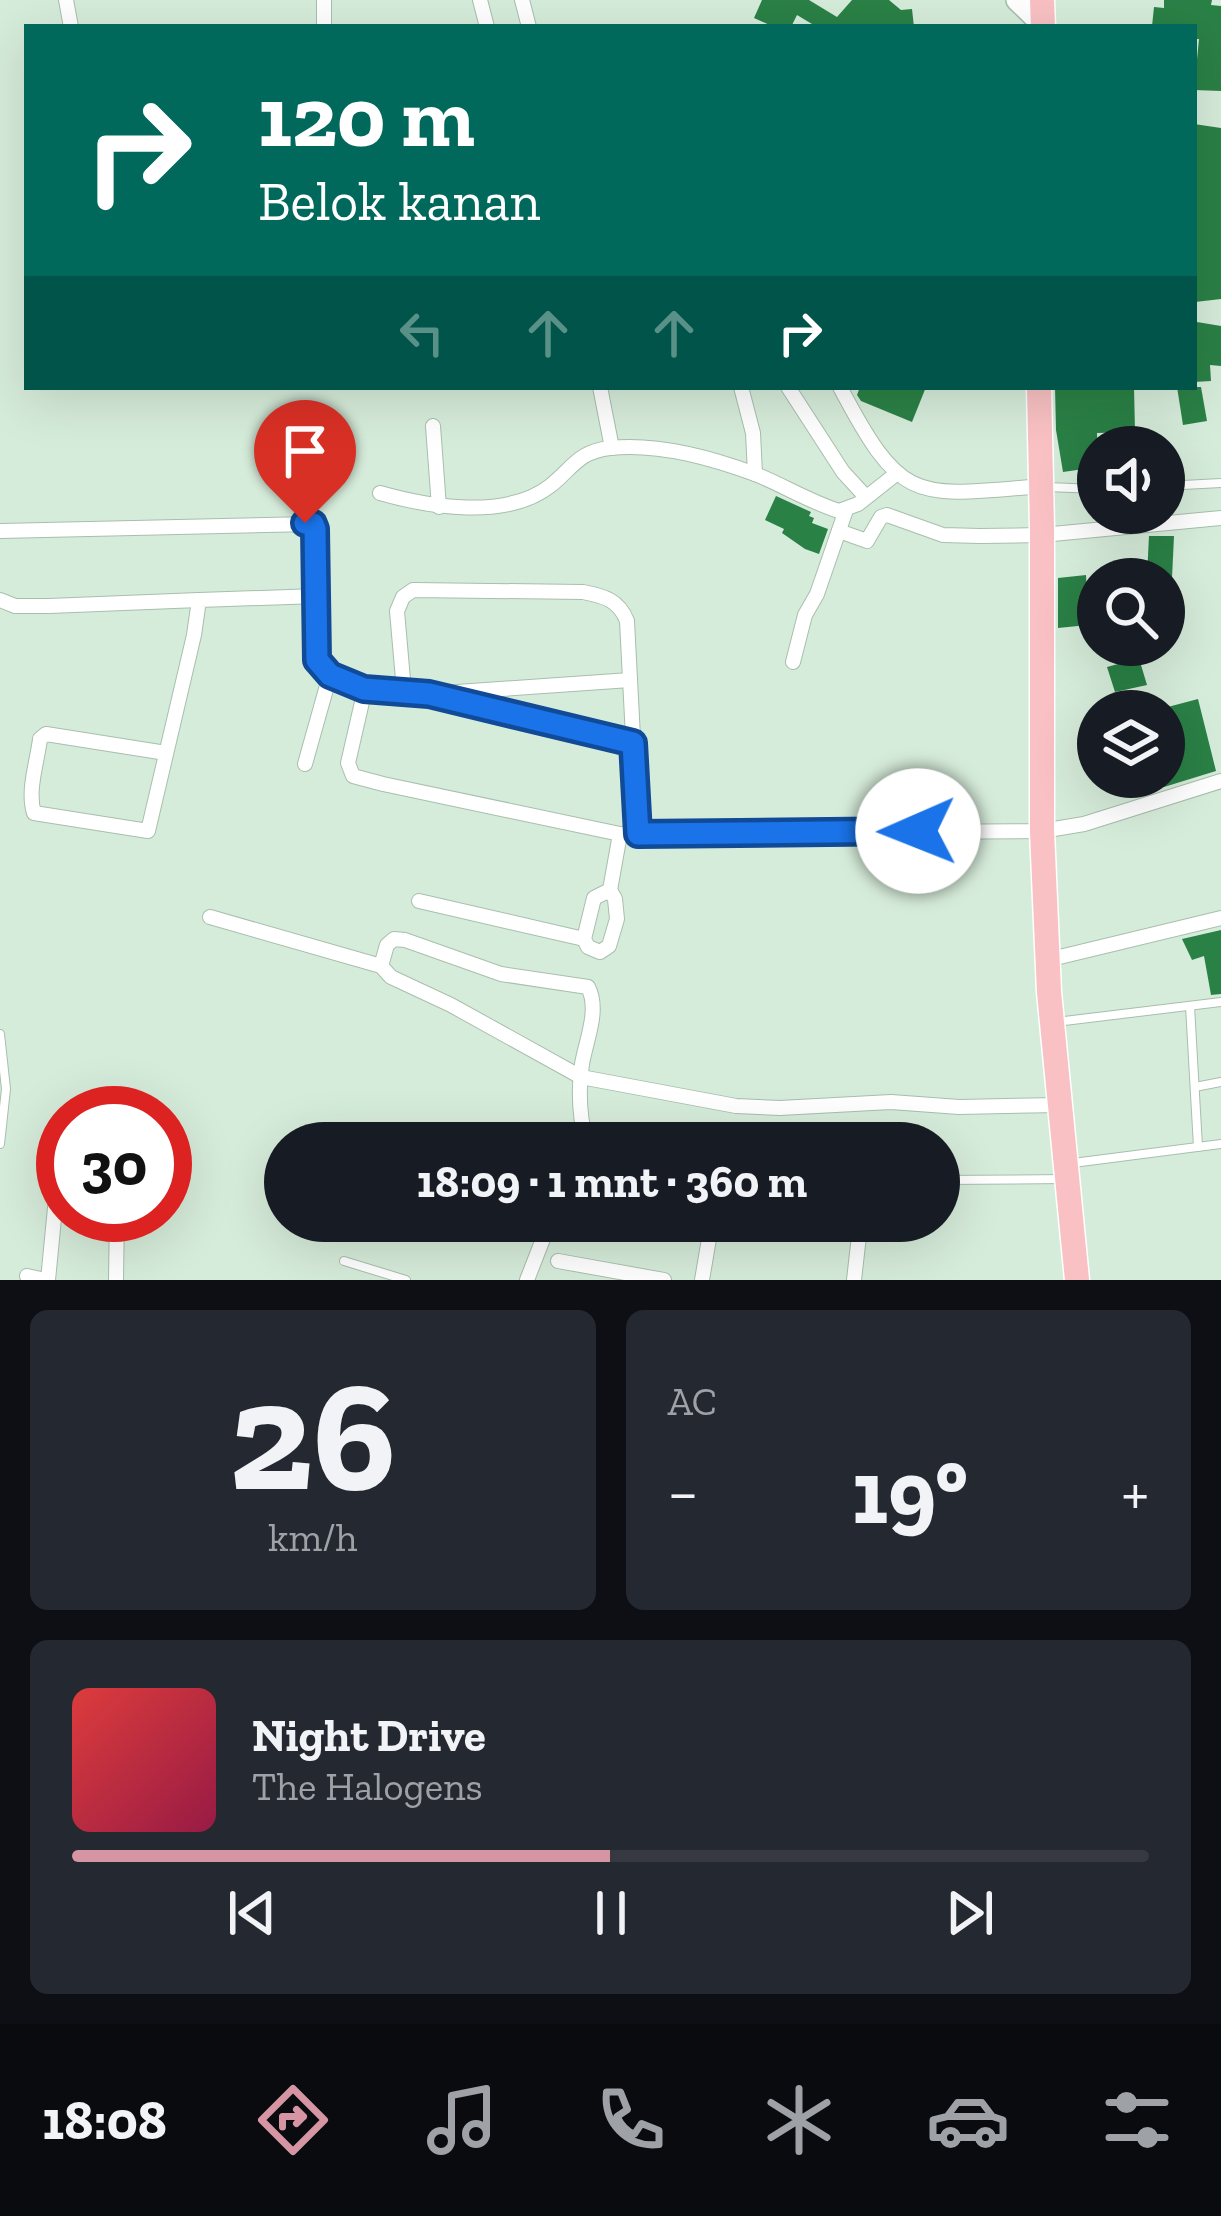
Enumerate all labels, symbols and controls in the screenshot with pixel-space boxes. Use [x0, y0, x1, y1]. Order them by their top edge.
text: 120 m [258, 67, 475, 168]
icon: right [60, 72, 216, 228]
text: Belok kanan [258, 169, 541, 234]
icon: left [389, 300, 455, 366]
icon: ahead [515, 300, 581, 366]
icon: ahead [641, 300, 707, 366]
icon: right [767, 300, 833, 366]
pin [254, 400, 356, 523]
icon: arrive [272, 418, 338, 484]
map controls [1077, 426, 1185, 798]
button: sound [1077, 426, 1185, 534]
button: search [1077, 558, 1185, 666]
button: layers [1077, 690, 1185, 798]
position arrow [855, 768, 981, 894]
speed limit sign: 30 [36, 1086, 192, 1242]
text: 18:09 · 1 mnt · 360 m [417, 1155, 807, 1209]
text: 26 [229, 1342, 396, 1529]
text: AC [668, 1378, 717, 1425]
text: 19° [852, 1438, 968, 1546]
text: − [668, 1453, 698, 1532]
text: + [1121, 1453, 1149, 1532]
text: km/h [268, 1514, 357, 1561]
text: Night Drive [252, 1709, 486, 1763]
text: The Halogens [252, 1763, 483, 1810]
icon: previous [219, 1880, 285, 1946]
icon: pause [578, 1880, 644, 1946]
icon: next [937, 1880, 1003, 1946]
icon: directions [251, 2078, 335, 2162]
icon: music [420, 2078, 504, 2162]
icon: phone [589, 2078, 673, 2162]
icon: climate [757, 2078, 841, 2162]
icon: car [926, 2078, 1010, 2162]
icon: filters [1095, 2078, 1179, 2162]
text: 18:08 [42, 2088, 167, 2153]

